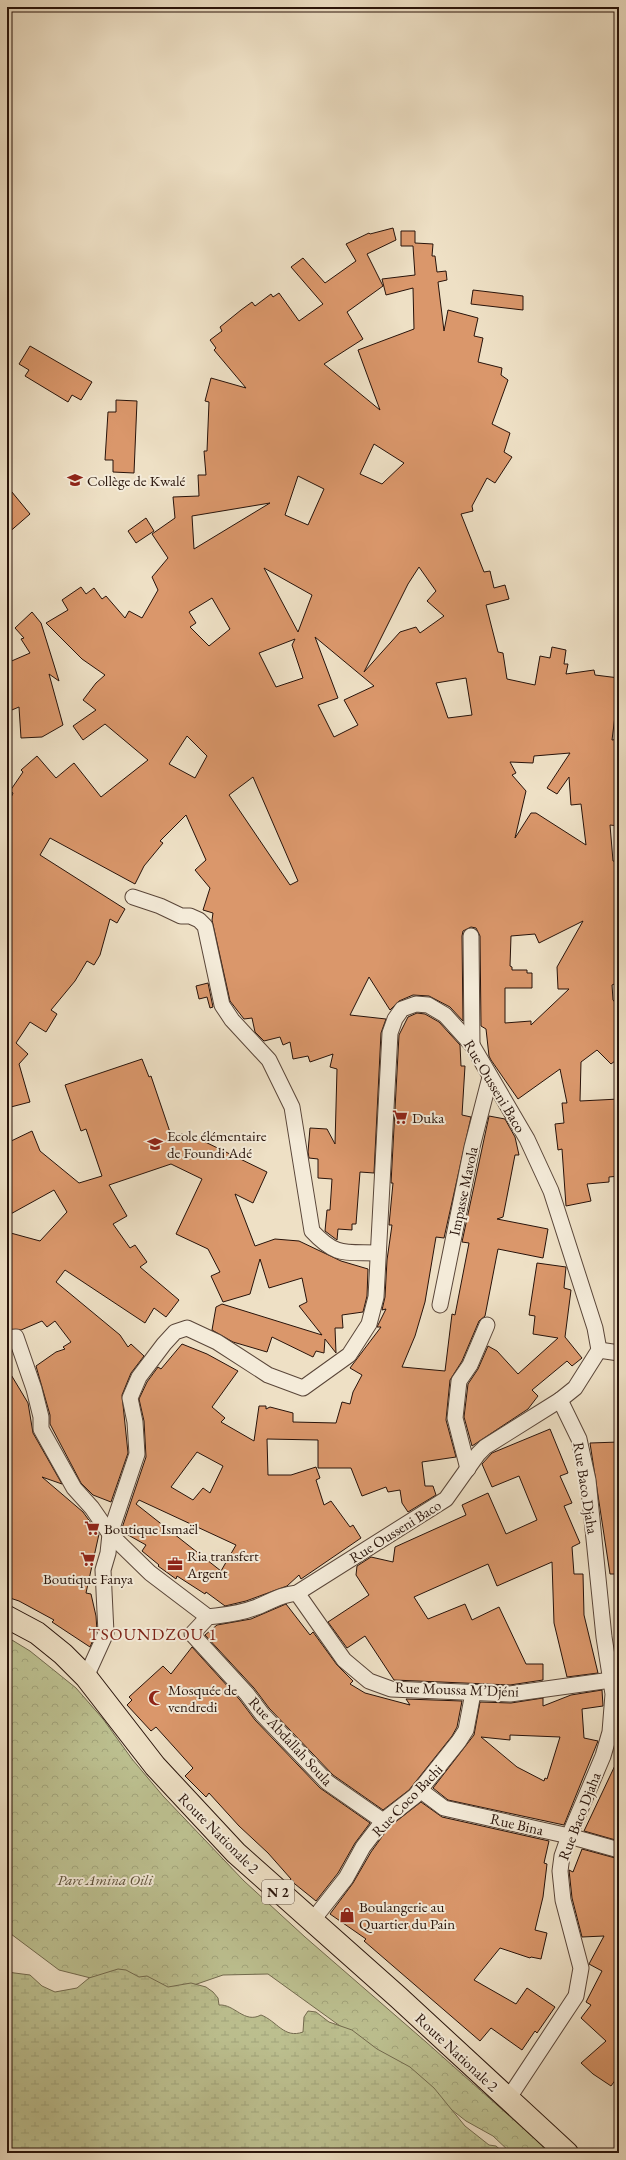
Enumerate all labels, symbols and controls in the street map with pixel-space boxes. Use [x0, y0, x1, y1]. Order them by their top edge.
school or university icon: Collège de Kwalé [66, 471, 84, 489]
place label: Collège de Kwalé [87, 471, 186, 490]
street label: Rue Ousseni Baco [460, 1036, 530, 1136]
supermarket icon: Duka [391, 1108, 409, 1126]
place label: Duka [412, 1108, 444, 1127]
place label: Ecole élémentaire de Foundi Adé [167, 1126, 267, 1162]
school or university icon: Ecole élémentaire de Foundi Adé [146, 1135, 164, 1153]
street label: Impasse Mavola [444, 1145, 482, 1237]
street label: Rue Baco Djaha [569, 1441, 603, 1535]
street label: Rue Ousseni Baco [345, 1495, 445, 1567]
supermarket icon: Boutique Ismaël [83, 1519, 101, 1537]
place label: Boutique Ismaël [104, 1519, 199, 1538]
place label: Ria transfert Argent [186, 1546, 259, 1582]
supermarket icon: Boutique Fanya [79, 1550, 97, 1568]
office icon: Ria transfert Argent [166, 1555, 184, 1573]
place label: Boutique Fanya [43, 1569, 133, 1588]
district label: TSOUNDZOU 1 [88, 1623, 218, 1645]
street label: Rue Moussa M’Djéni [395, 1677, 520, 1701]
place label: Mosquée de vendredi [168, 1680, 237, 1716]
mosque icon: Mosquée de vendredi [147, 1689, 165, 1707]
street label: Rue Abdallah Soula [245, 1692, 337, 1790]
street label: Rue Coco Bachi [367, 1759, 447, 1840]
street label: Rue Baco Djaha [553, 1769, 605, 1863]
street label: Route Nationale 2 [175, 1789, 264, 1878]
street label: Rue Bina [489, 1809, 545, 1839]
park label: Parc Amina Oili [57, 1870, 153, 1889]
road number: N 2 [262, 1880, 294, 1904]
place label: Boulangerie au Quartier du Pain [359, 1897, 455, 1933]
shop icon: Boulangerie au Quartier du Pain [338, 1906, 356, 1924]
street label: Route Nationale 2 [411, 2009, 503, 2096]

